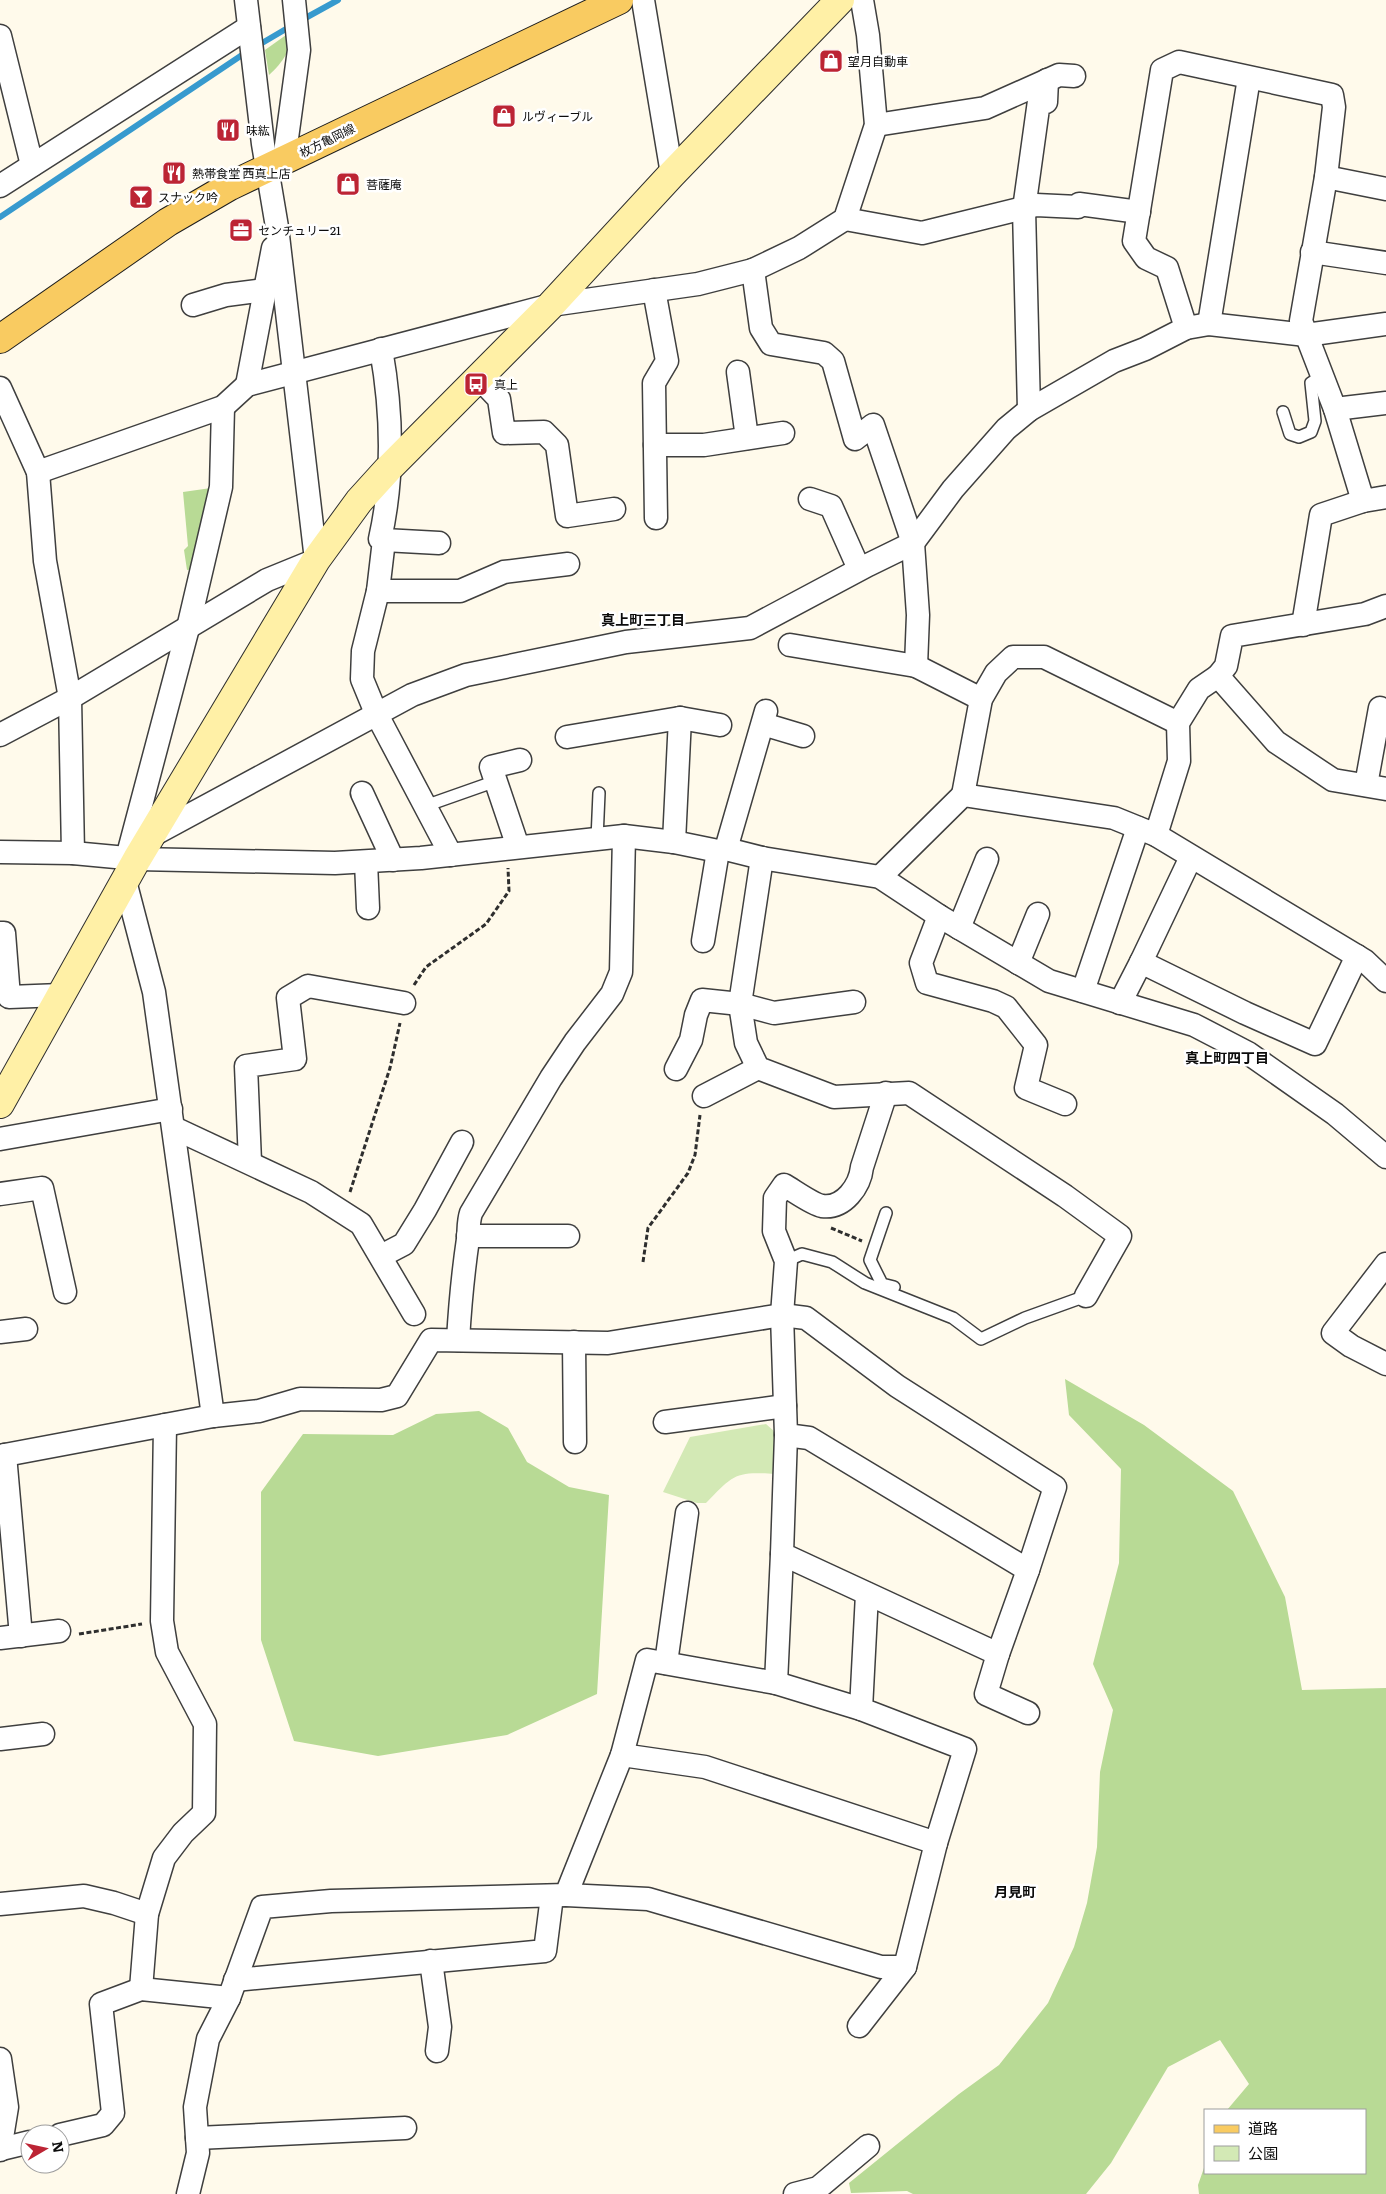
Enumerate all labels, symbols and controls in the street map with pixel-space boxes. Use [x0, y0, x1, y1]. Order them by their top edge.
shop icon: 望月自動車 [818, 48, 844, 74]
place label: 望月自動車 [848, 52, 908, 70]
shop icon: ルヴィーブル [491, 103, 517, 129]
place label: ルヴィーブル [522, 107, 593, 125]
restaurant icon: 味紘 [215, 117, 241, 143]
street label: 枚方亀岡線 [296, 119, 358, 161]
place label: 味紘 [246, 121, 270, 139]
restaurant icon: 熱帯食堂 西真上店 [161, 160, 187, 186]
place label: 熱帯食堂 西真上店 [192, 164, 290, 182]
shop icon: 菩薩庵 [335, 171, 361, 197]
place label: 菩薩庵 [366, 175, 402, 193]
bar icon: スナック吟 [128, 184, 154, 210]
place label: スナック吟 [158, 188, 218, 206]
office icon: センチュリー21 [228, 217, 254, 243]
place label: センチュリー21 [258, 221, 341, 239]
bus stop icon: 真上 [463, 371, 489, 397]
place label: 真上 [494, 375, 518, 393]
district label: 真上町三丁目 [601, 609, 685, 629]
district label: 真上町四丁目 [1185, 1047, 1269, 1067]
district label: 月見町 [994, 1881, 1036, 1901]
legend [1204, 2109, 1366, 2174]
text: 道路 [1248, 2116, 1278, 2139]
north arrow [20, 2124, 70, 2174]
text: N [48, 2139, 70, 2154]
text: 公園 [1248, 2141, 1278, 2164]

